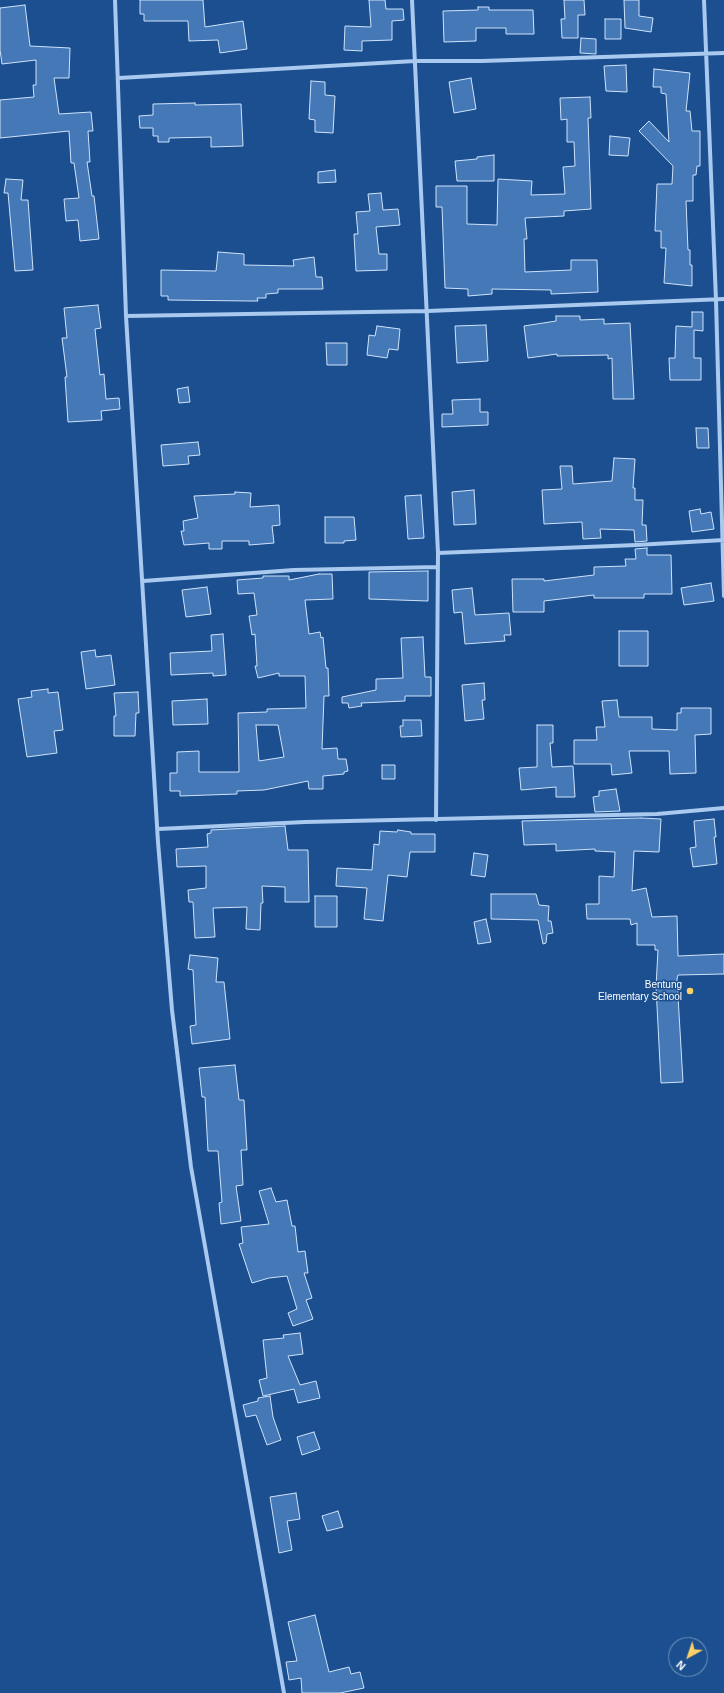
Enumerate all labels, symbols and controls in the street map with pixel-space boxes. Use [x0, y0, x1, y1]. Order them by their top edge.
place label: Bentung Elementary School [598, 979, 682, 1002]
marker: Bentung Elementary School [685, 986, 695, 996]
north arrow [668, 1637, 708, 1677]
text: N [674, 1658, 688, 1673]

